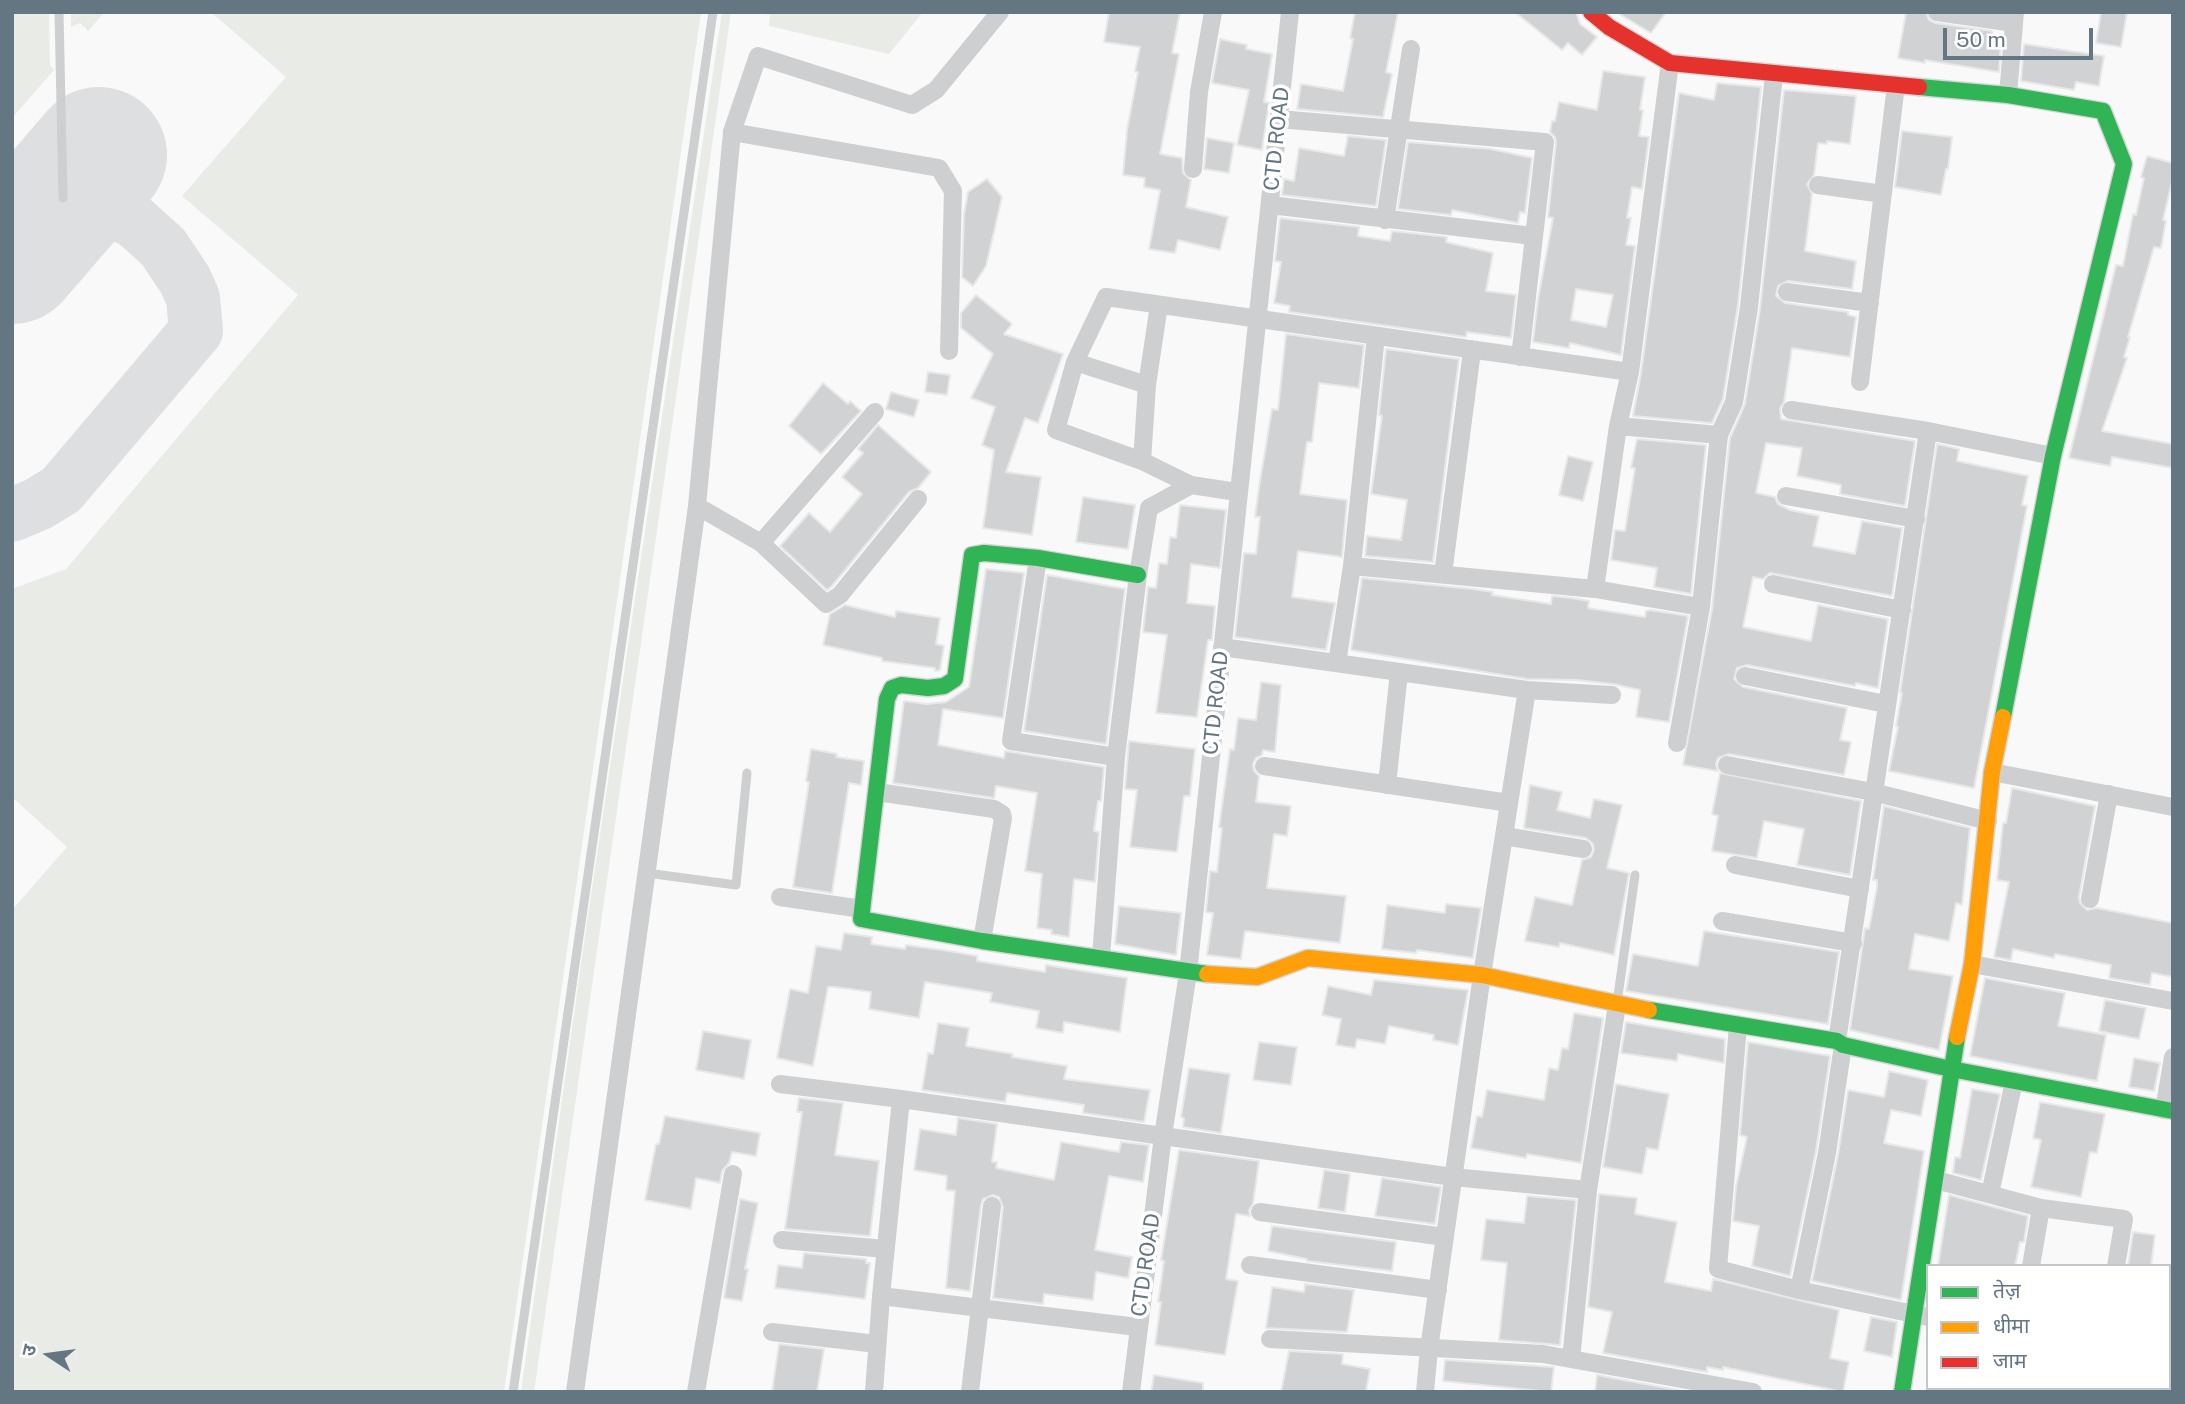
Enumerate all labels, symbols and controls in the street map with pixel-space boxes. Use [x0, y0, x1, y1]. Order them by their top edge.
scale bar [1947, 14, 2098, 58]
text: 50 m [1956, 27, 2006, 52]
street label: CTD ROAD [1259, 86, 1295, 192]
street label: CTD ROAD [1198, 650, 1234, 756]
street label: CTD ROAD [1126, 1212, 1166, 1318]
legend [1926, 1264, 2171, 1390]
text: तेज़ [1993, 1278, 2021, 1303]
text: धीमा [1993, 1313, 2029, 1338]
north arrow [14, 1320, 84, 1390]
text: उ [17, 1342, 41, 1358]
text: जाम [1993, 1348, 2027, 1373]

